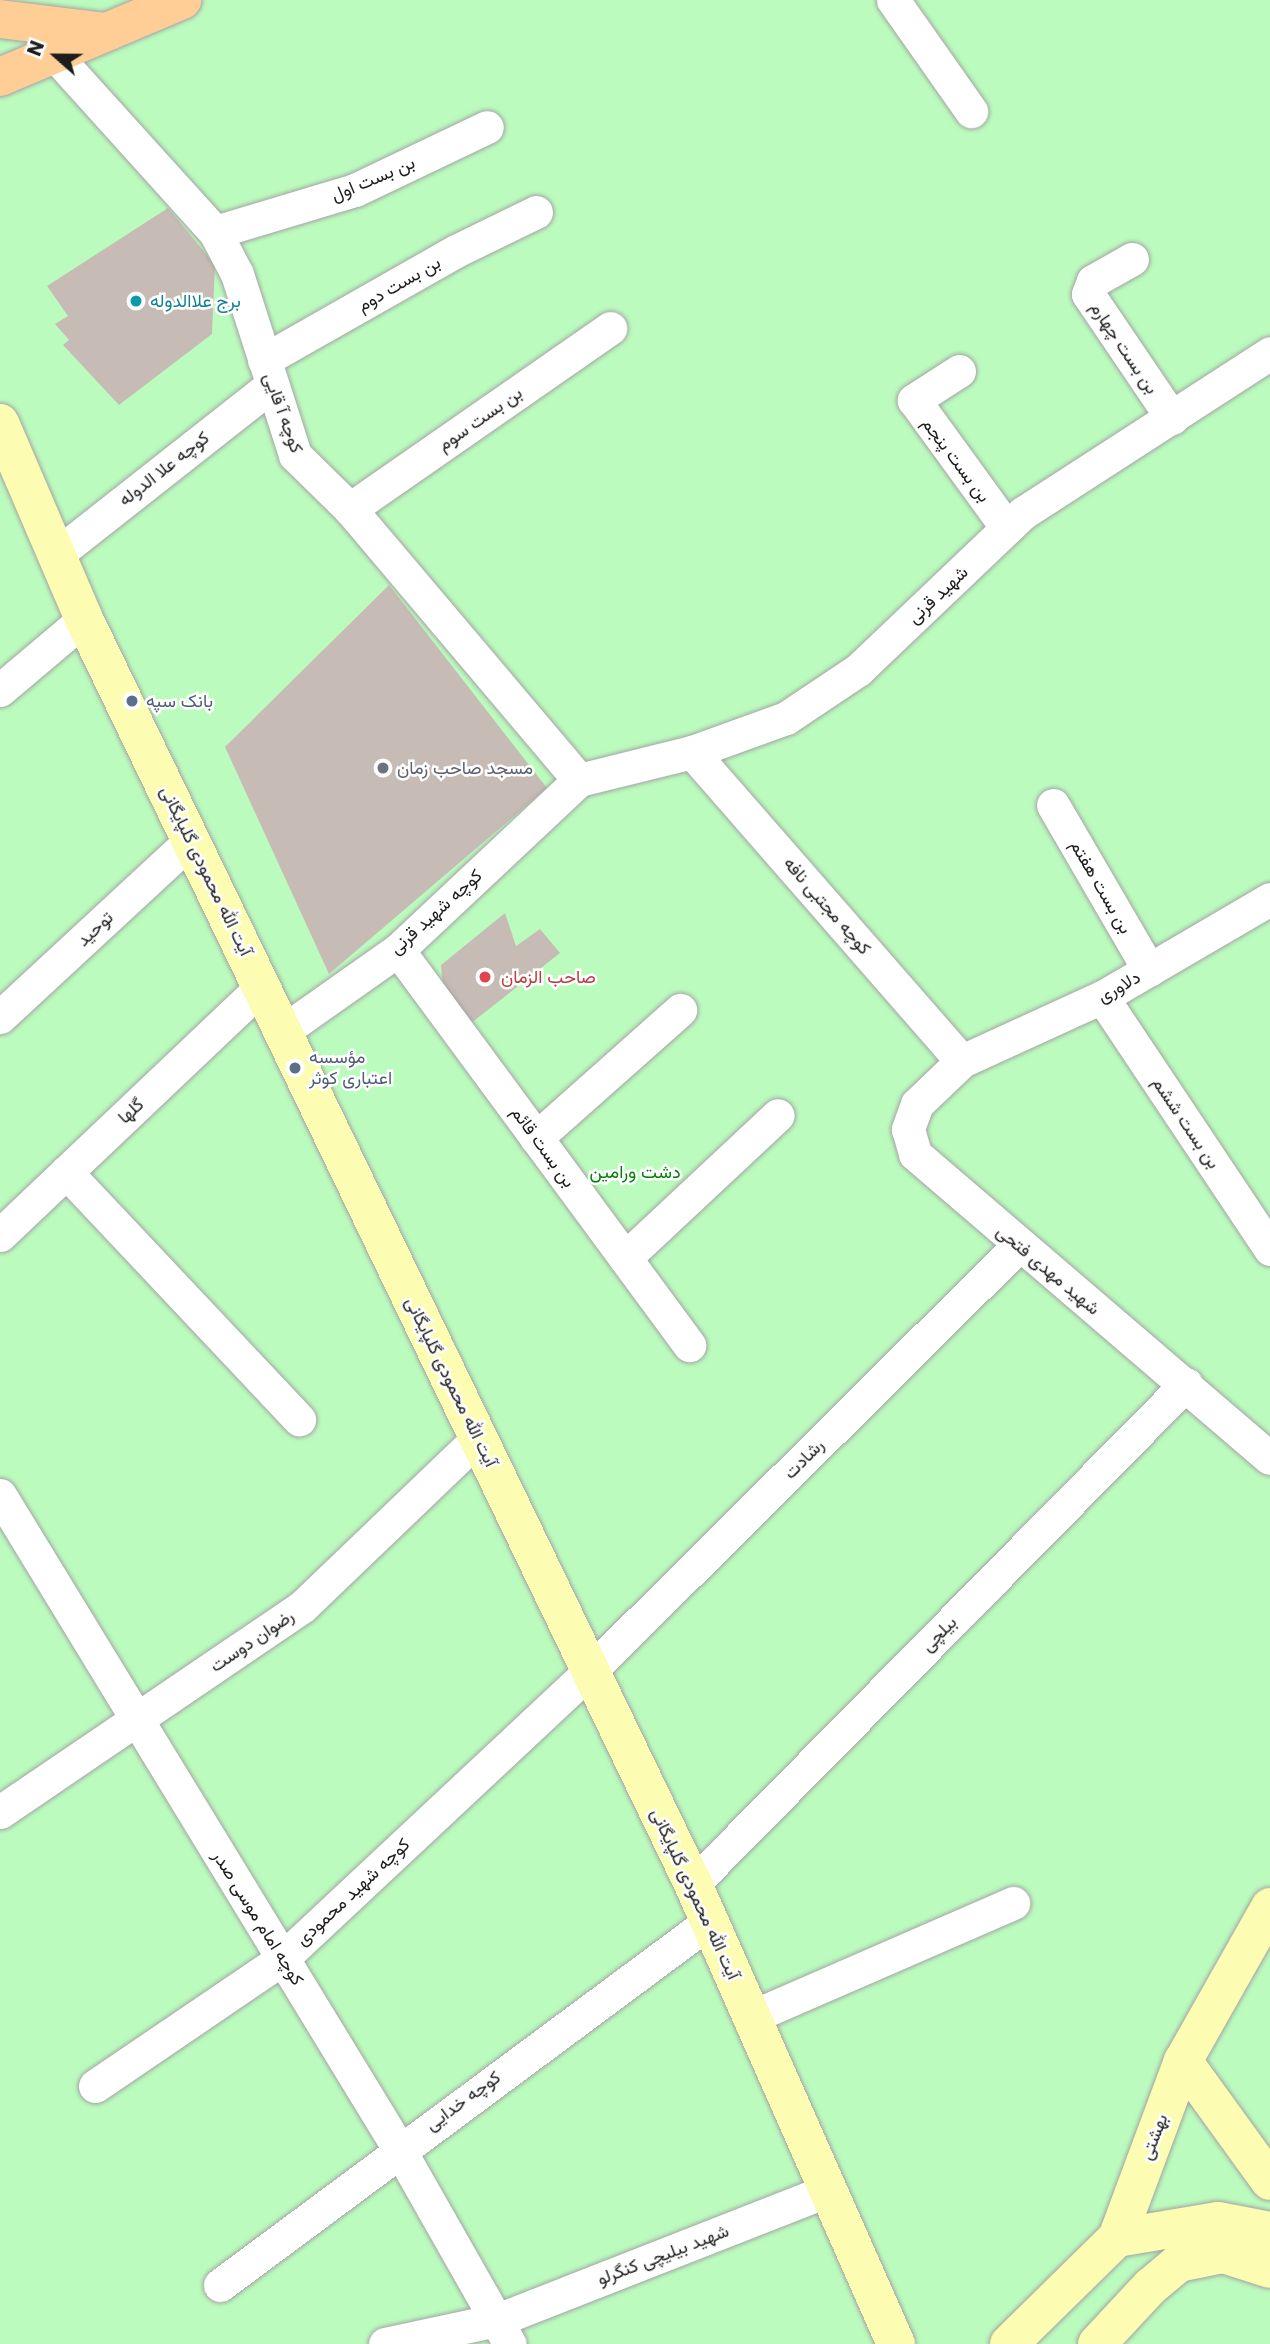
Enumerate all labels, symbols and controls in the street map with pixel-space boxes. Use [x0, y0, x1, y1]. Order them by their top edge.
north arrow [21, 21, 91, 91]
text: N [21, 37, 51, 60]
street label: بن بست اول [328, 152, 418, 206]
street label: بن بست دوم [354, 252, 444, 316]
place label: برج علاالدوله [150, 290, 241, 312]
marker: برج علاالدوله [128, 293, 144, 309]
street label: بن بست چهارم [1085, 298, 1163, 398]
street label: کوچه آ قایی [259, 370, 307, 456]
street label: بن بست سوم [434, 382, 526, 456]
street label: بن بست پنجم [917, 413, 995, 507]
street label: کوچه علا الدوله [115, 427, 213, 511]
street label: شهید قرنی [903, 562, 973, 628]
place label: بانک سپه [146, 690, 213, 712]
marker: بانک سپه [124, 693, 140, 709]
place label: مسجد صاحب زمان [397, 757, 533, 779]
marker: مسجد صاحب زمان [375, 760, 391, 776]
street label: آیت الله محمودی گلپایگانی [155, 783, 257, 959]
street label: بن بست هفتم [1066, 836, 1136, 938]
street label: کوچه مجتبی نافه [779, 853, 875, 959]
street label: کوچه شهید قرنی [385, 865, 487, 959]
street label: توحید [72, 907, 118, 951]
place label: صاحب الزمان [501, 966, 596, 988]
street label: دلاوری [1094, 966, 1144, 1008]
marker: صاحب الزمان [475, 967, 495, 987]
place label: مؤسسه اعتباری کوثر [309, 1047, 392, 1090]
marker: مؤسسه اعتباری کوثر [287, 1060, 303, 1076]
street label: بن بست ششم [1147, 1073, 1225, 1173]
street label: گلها [114, 1094, 148, 1128]
street label: بن بست قائم [506, 1102, 580, 1192]
park label: دشت ورامین [589, 1161, 681, 1183]
street label: شهید مهدی فتحی [992, 1220, 1104, 1320]
street label: آیت الله محمودی گلپایگانی [400, 1294, 502, 1470]
street label: رشادت [779, 1434, 829, 1484]
street label: رضوان دوست [206, 1605, 298, 1677]
street label: بیلچی [917, 1612, 961, 1656]
street label: آیت الله محمودی گلپایگانی [646, 1805, 744, 1983]
street label: کوچه شهید محمودی [292, 1834, 414, 1950]
street label: کوچه امام موسی صدر [208, 1846, 308, 1990]
street label: کوچه خدایی [421, 2066, 505, 2136]
street label: بهشتی [1135, 2111, 1173, 2163]
street label: شهید بیلیچی کنگرلو [594, 2220, 732, 2290]

